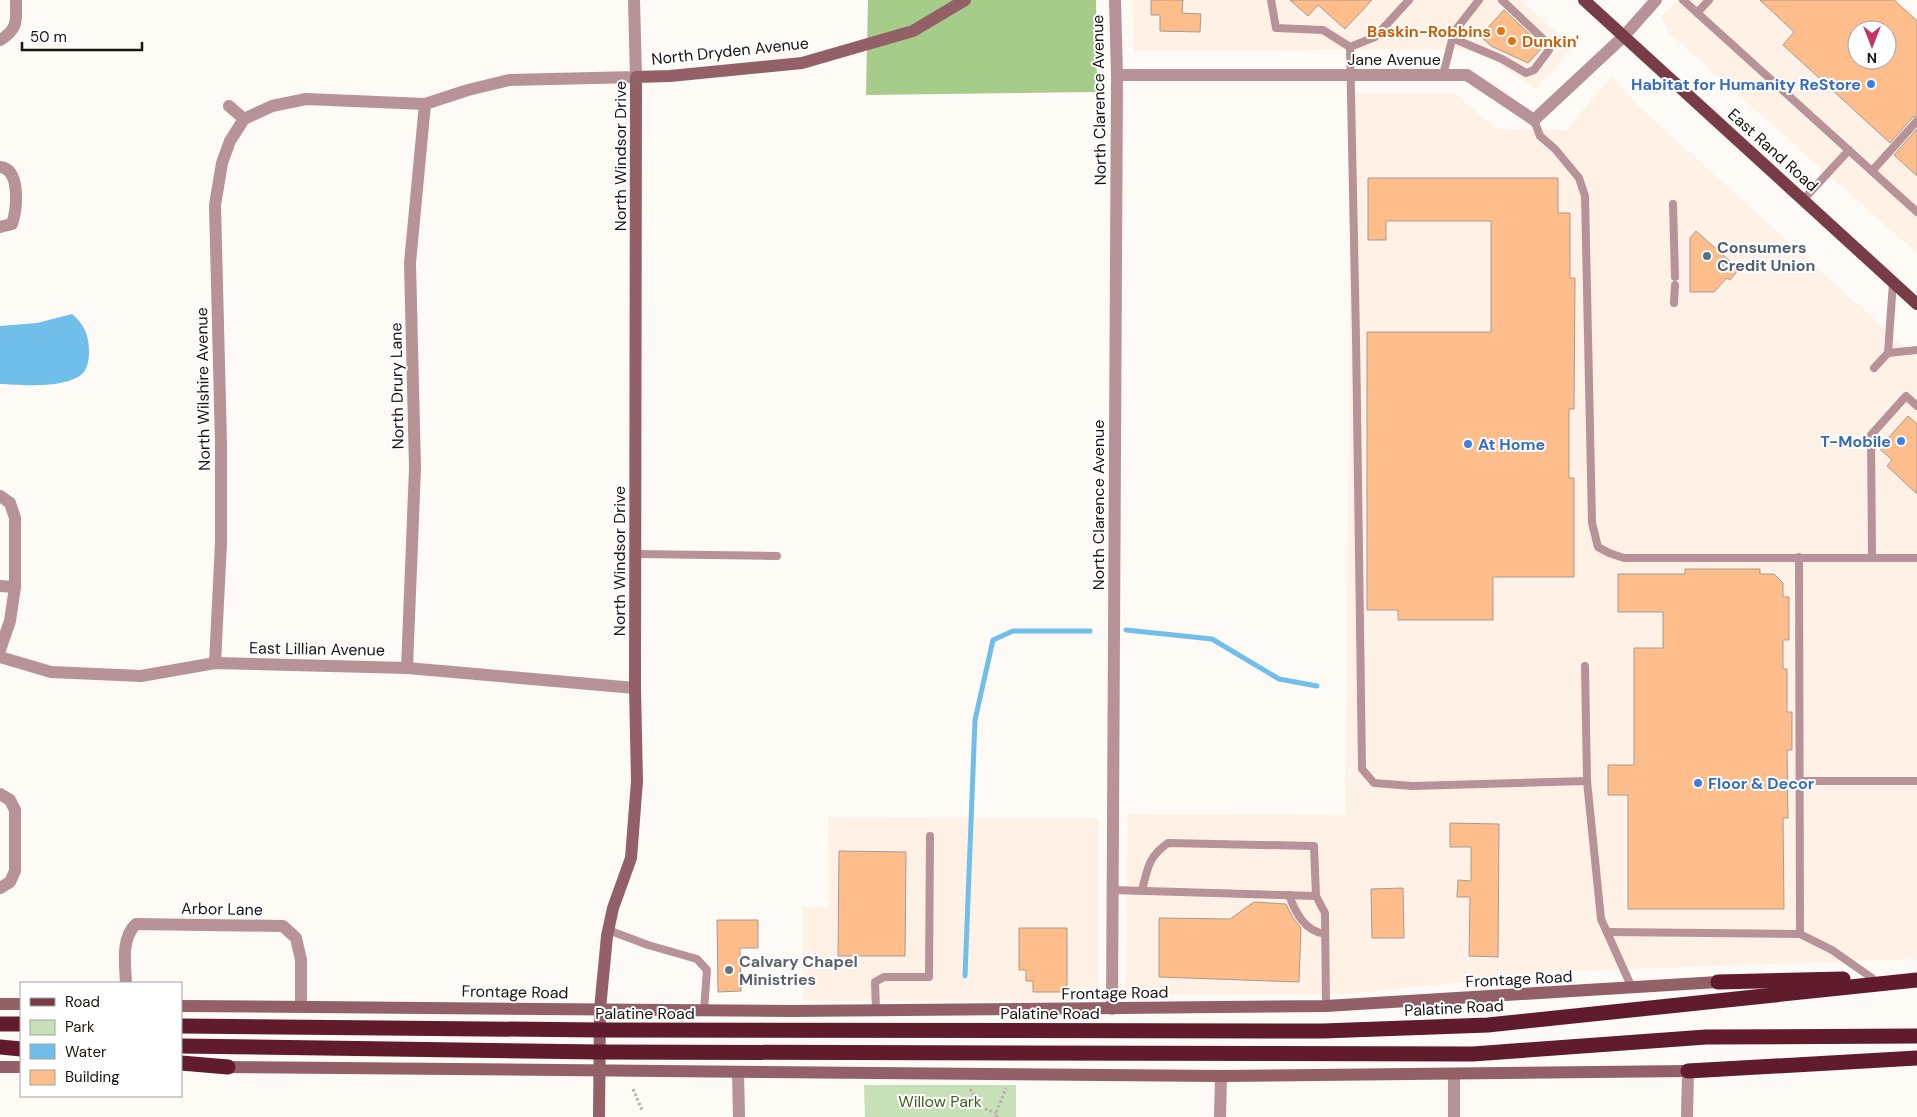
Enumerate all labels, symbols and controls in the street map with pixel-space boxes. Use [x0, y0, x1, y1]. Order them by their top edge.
street label: North Clarence Avenue [1087, 14, 1111, 186]
scale bar [22, 20, 142, 52]
north arrow [1847, 20, 1897, 70]
place label: Baskin-Robbins [1367, 21, 1491, 42]
marker: Baskin-Robbins [1495, 25, 1507, 37]
text: 50 m [30, 27, 67, 47]
place label: Dunkin' [1522, 31, 1579, 52]
street label: North Dryden Avenue [650, 32, 810, 70]
marker: Dunkin' [1506, 35, 1518, 47]
street label: Jane Avenue [1347, 49, 1441, 70]
text: N [1867, 49, 1877, 67]
place label: Habitat for Humanity ReStore [1631, 74, 1861, 95]
marker: Habitat for Humanity ReStore [1865, 78, 1877, 90]
street label: North Windsor Drive [610, 81, 631, 231]
street label: East Rand Road [1723, 104, 1823, 196]
place label: Consumers Credit Union [1717, 237, 1815, 276]
marker: Consumers Credit Union [1701, 250, 1713, 262]
street label: North Wilshire Avenue [191, 307, 215, 471]
street label: North Drury Lane [385, 322, 409, 450]
street label: North Clarence Avenue [1088, 420, 1109, 590]
place label: T-Mobile [1820, 431, 1891, 452]
place label: At Home [1478, 434, 1545, 455]
marker: T-Mobile [1895, 435, 1907, 447]
marker: At Home [1462, 438, 1474, 450]
street label: North Windsor Drive [609, 486, 630, 636]
street label: East Lillian Avenue [249, 637, 385, 661]
place label: Floor & Decor [1708, 773, 1815, 794]
marker: Floor & Decor [1692, 777, 1704, 789]
street label: Arbor Lane [181, 898, 263, 920]
place label: Calvary Chapel Ministries [739, 951, 858, 990]
marker: Calvary Chapel Ministries [723, 964, 735, 976]
street label: Frontage Road [1465, 966, 1573, 992]
street label: Frontage Road [461, 981, 569, 1003]
legend [20, 982, 182, 1097]
street label: Frontage Road [1061, 982, 1169, 1004]
text: Road [65, 992, 100, 1012]
street label: Palatine Road [1404, 995, 1504, 1021]
street label: Palatine Road [595, 1003, 695, 1024]
street label: Palatine Road [1000, 1003, 1100, 1024]
text: Park [65, 1017, 95, 1037]
text: Water [65, 1042, 107, 1062]
text: Building [65, 1067, 120, 1087]
park label: Willow Park [898, 1091, 982, 1112]

